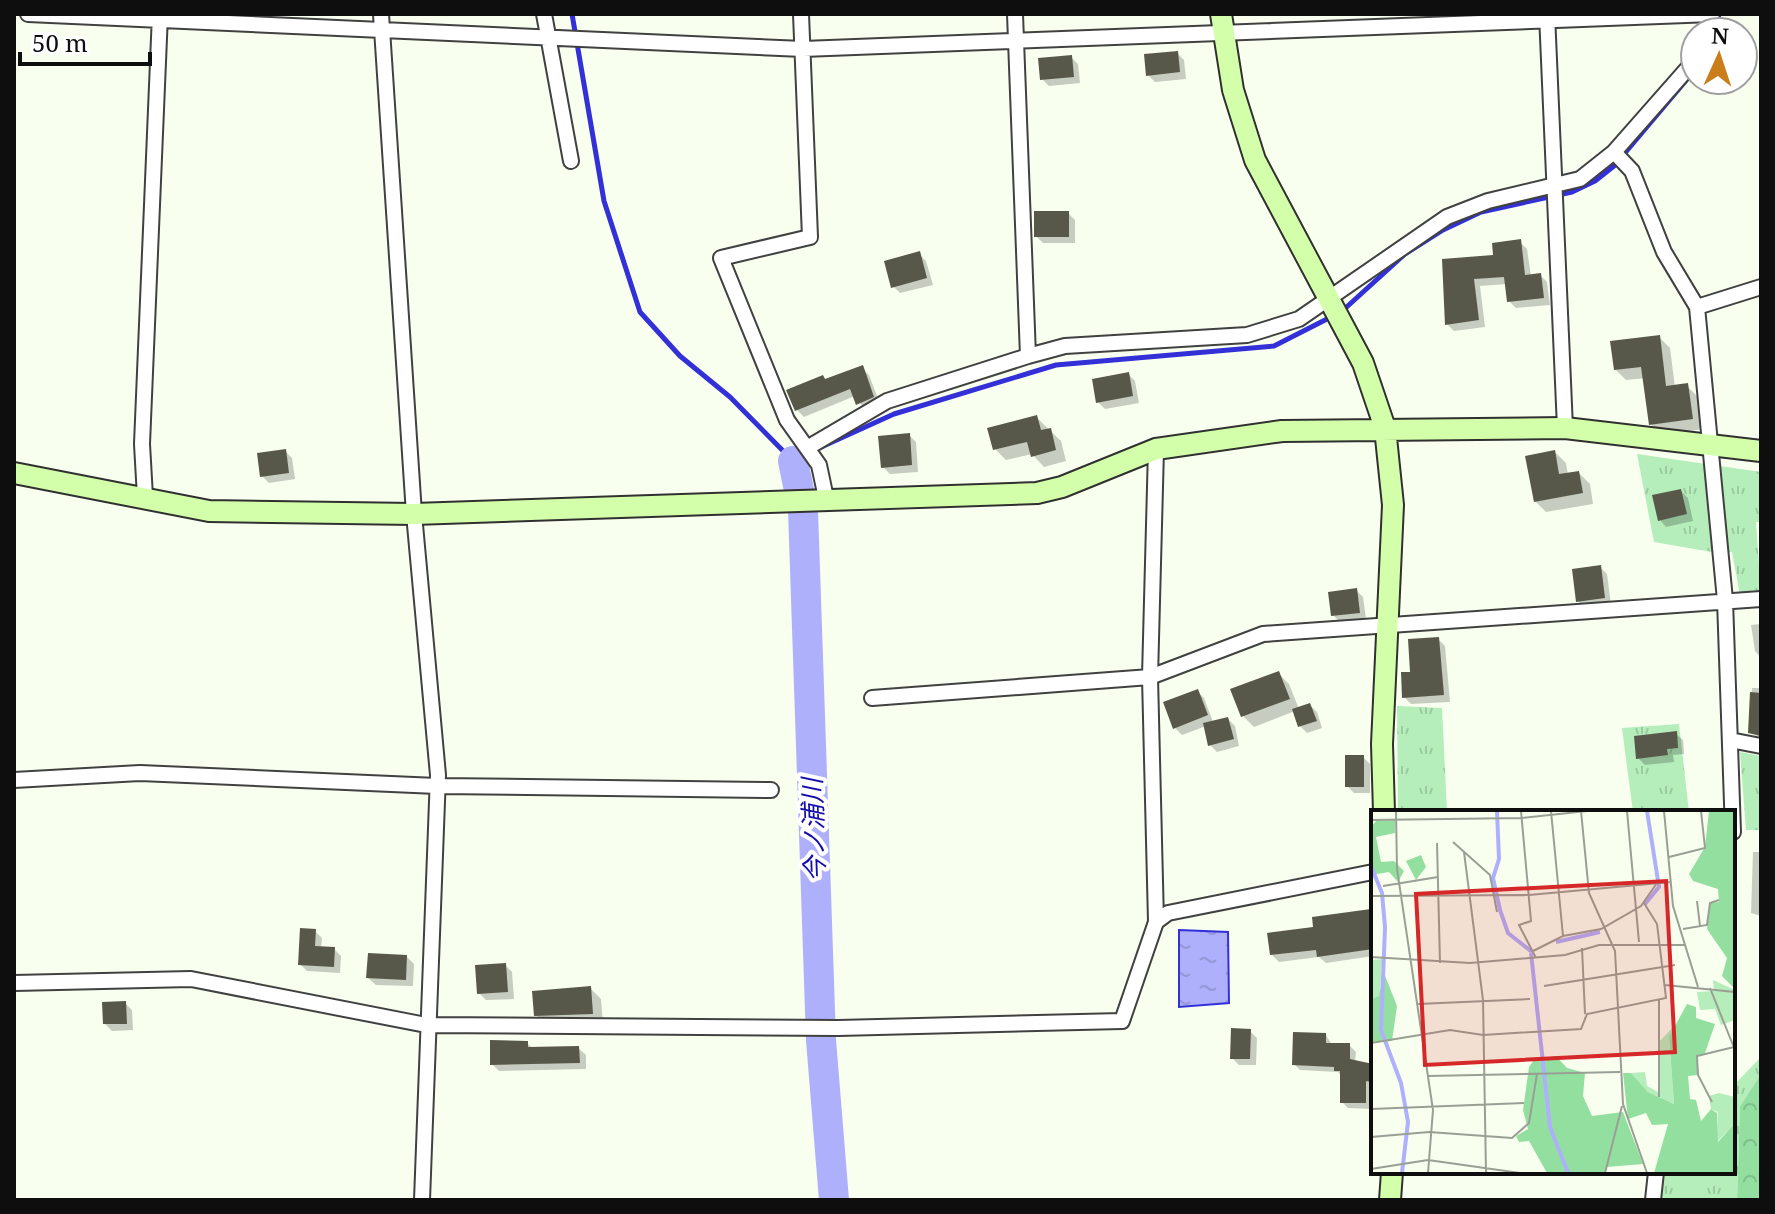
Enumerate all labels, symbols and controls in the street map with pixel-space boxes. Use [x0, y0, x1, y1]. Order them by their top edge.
scale bar [20, 16, 150, 66]
north arrow [1679, 16, 1759, 96]
text: N [1711, 20, 1730, 50]
text: 50 m [32, 26, 88, 59]
water label: 今ノ浦川 [793, 774, 833, 883]
inset map [1371, 810, 1735, 1174]

